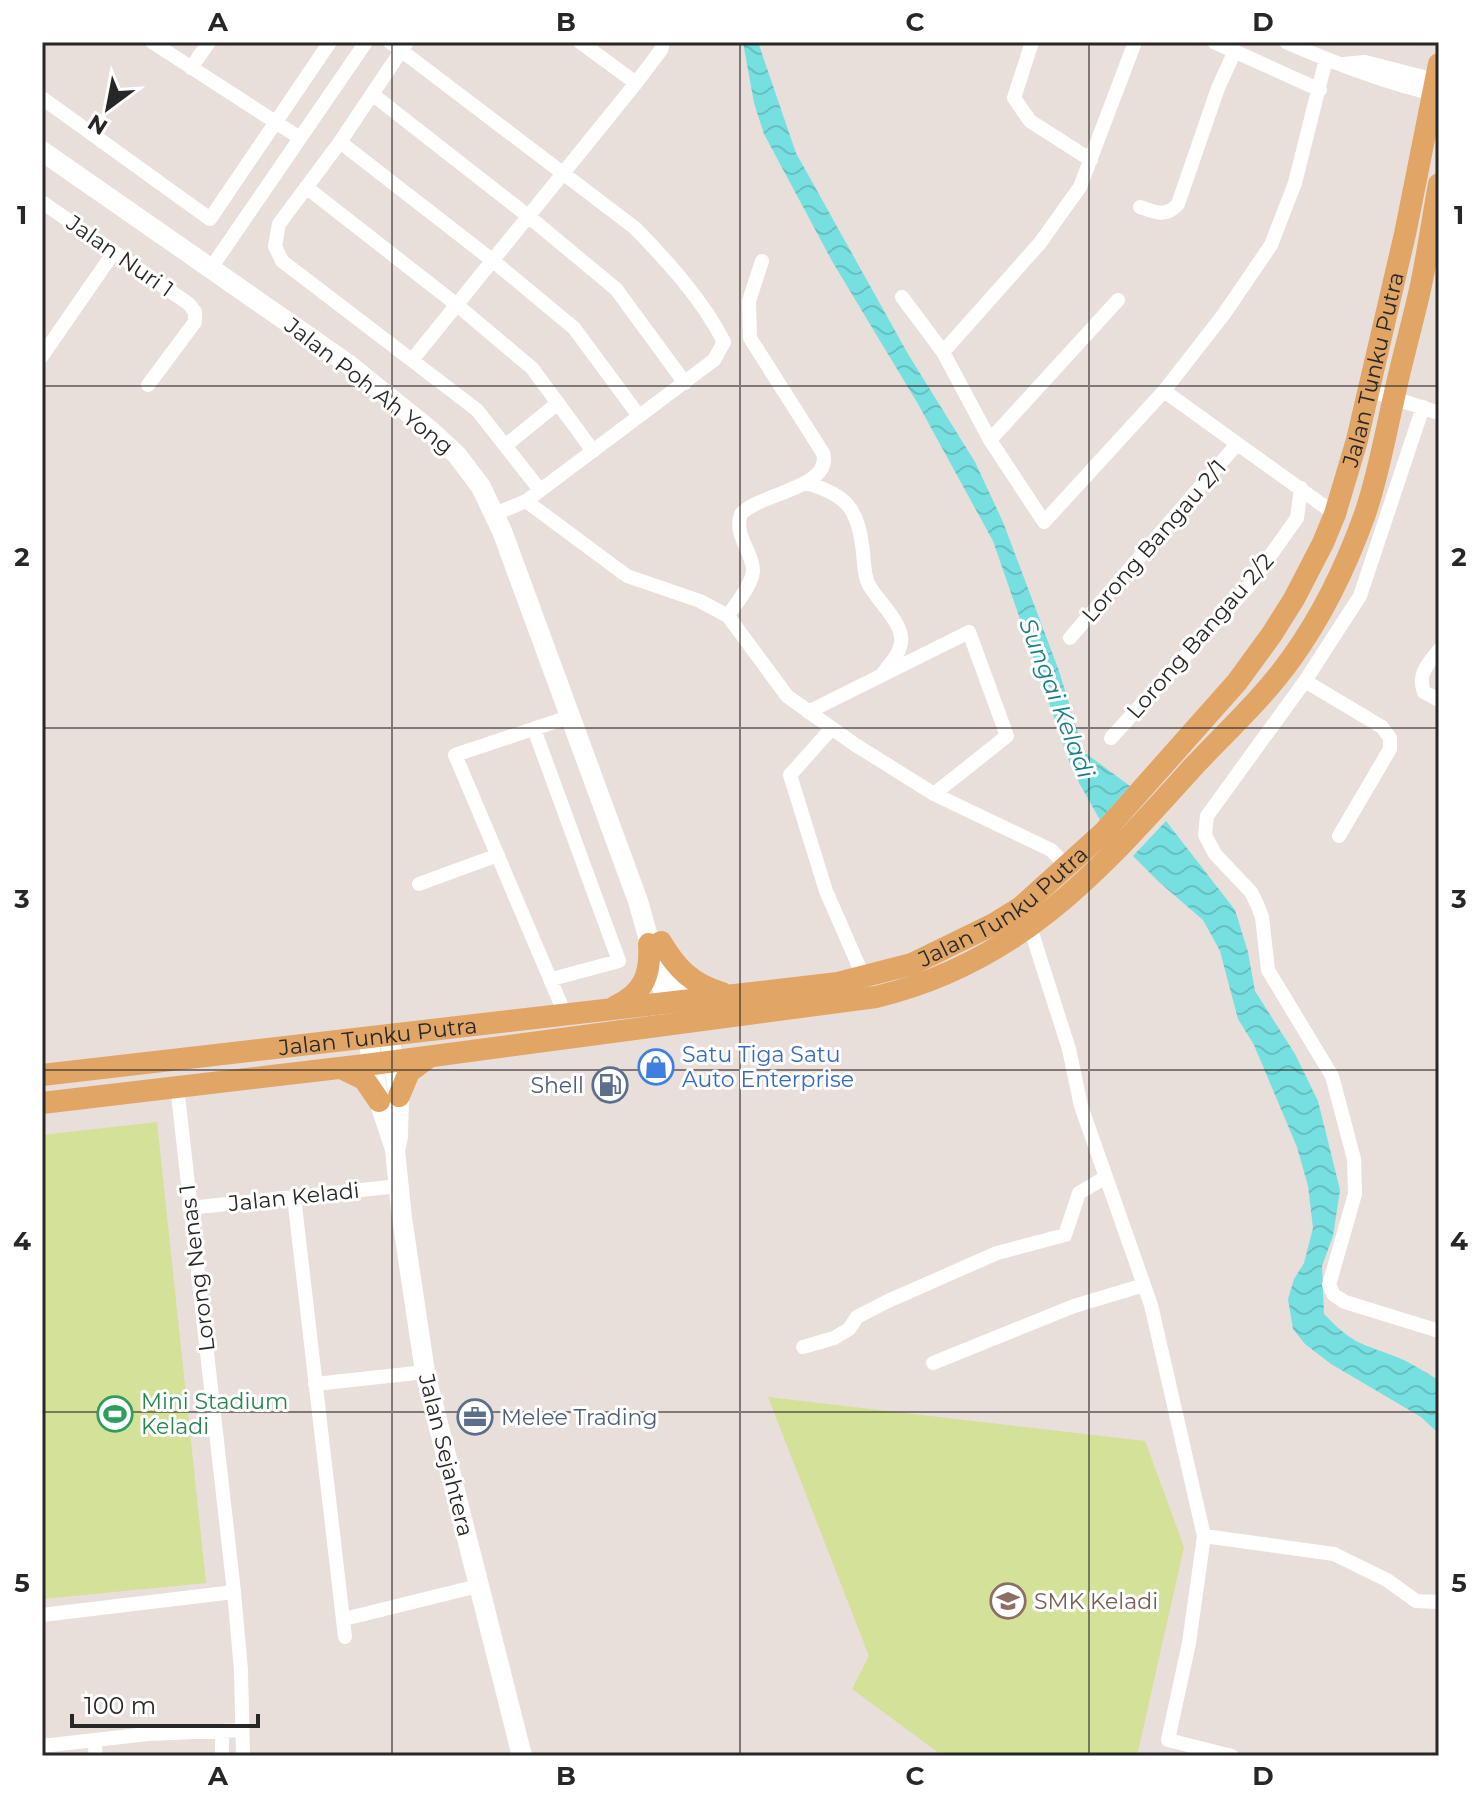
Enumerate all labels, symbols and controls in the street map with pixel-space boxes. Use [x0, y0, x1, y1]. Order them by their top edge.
text: A [207, 6, 229, 38]
text: B [556, 6, 576, 38]
text: C [906, 6, 925, 38]
text: D [1252, 6, 1274, 38]
north arrow [68, 68, 148, 148]
text: N [83, 108, 112, 141]
text: 1 [17, 199, 27, 231]
text: 1 [1454, 199, 1464, 231]
street label: Jalan Nuri 1 [60, 209, 179, 303]
street label: Jalan Tunku Putra [1336, 269, 1409, 471]
street label: Jalan Poh Ah Yong [279, 311, 459, 460]
street label: Lorong Bangau 2/1 [1076, 454, 1232, 628]
text: 2 [14, 541, 30, 573]
text: 2 [1451, 541, 1467, 573]
street label: Lorong Bangau 2/2 [1121, 548, 1279, 724]
water label: Sungai Keladi [1013, 614, 1101, 783]
street label: Jalan Tunku Putra [913, 840, 1093, 973]
text: 3 [13, 883, 30, 915]
text: 3 [1450, 883, 1467, 915]
street label: Jalan Tunku Putra [276, 1011, 478, 1061]
place label: Satu Tiga Satu Auto Enterprise [682, 1041, 854, 1093]
shop icon: Satu Tiga Satu Auto Enterprise [637, 1048, 675, 1086]
fuel station icon: Shell [591, 1066, 629, 1104]
place label: Shell [530, 1072, 584, 1099]
street label: Jalan Keladi [226, 1177, 361, 1217]
street label: Lorong Nenas 1 [173, 1183, 221, 1353]
text: 4 [13, 1225, 31, 1257]
text: 4 [1450, 1225, 1468, 1257]
street label: Jalan Sejahtera [412, 1370, 479, 1539]
place label: Mini Stadium Keladi [141, 1388, 288, 1440]
sports icon: Mini Stadium Keladi [96, 1395, 134, 1433]
office icon: Melee Trading [456, 1398, 494, 1436]
place label: Melee Trading [501, 1404, 658, 1431]
text: 5 [14, 1567, 30, 1599]
text: 5 [1451, 1567, 1467, 1599]
school or university icon: SMK Keladi [989, 1582, 1027, 1620]
place label: SMK Keladi [1034, 1588, 1158, 1615]
scale bar [72, 1678, 258, 1728]
text: 100 m [84, 1691, 156, 1720]
text: A [207, 1760, 229, 1792]
text: B [556, 1760, 576, 1792]
text: C [906, 1760, 925, 1792]
text: D [1252, 1760, 1274, 1792]

